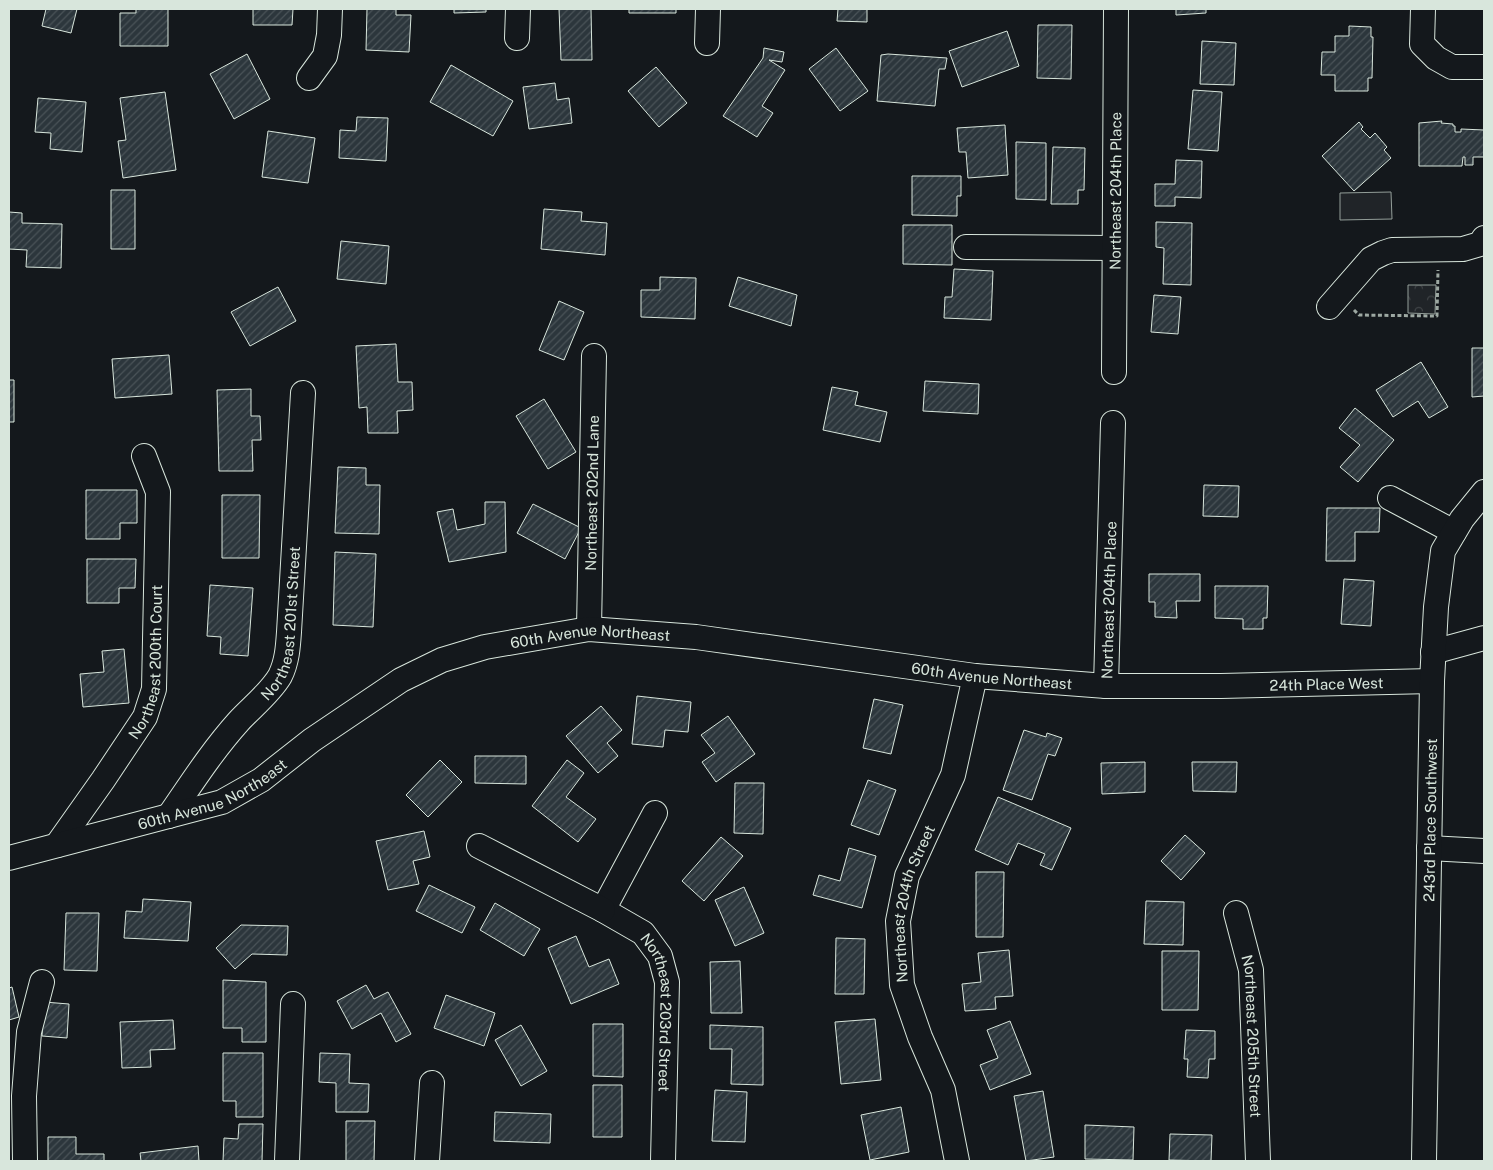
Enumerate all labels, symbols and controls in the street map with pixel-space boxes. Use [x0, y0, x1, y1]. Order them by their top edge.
street label: Northeast 204th Place [1106, 112, 1124, 270]
street label: Northeast 202nd Lane [582, 415, 601, 571]
street label: Northeast 204th Place [1098, 521, 1119, 679]
street label: Northeast 201st Street [257, 546, 303, 703]
street label: Northeast 200th Court [124, 584, 165, 742]
street label: 60th Avenue Northeast [509, 620, 671, 651]
street label: 60th Avenue Northeast [910, 659, 1073, 692]
street label: 24th Place West [1269, 674, 1384, 693]
street label: 243rd Place Southwest [1420, 738, 1440, 902]
street label: 60th Avenue Northeast [136, 755, 290, 832]
street label: Northeast 204th Street [889, 822, 938, 983]
street label: Northeast 203rd Street [637, 930, 676, 1092]
street label: Northeast 205th Street [1239, 953, 1265, 1118]

